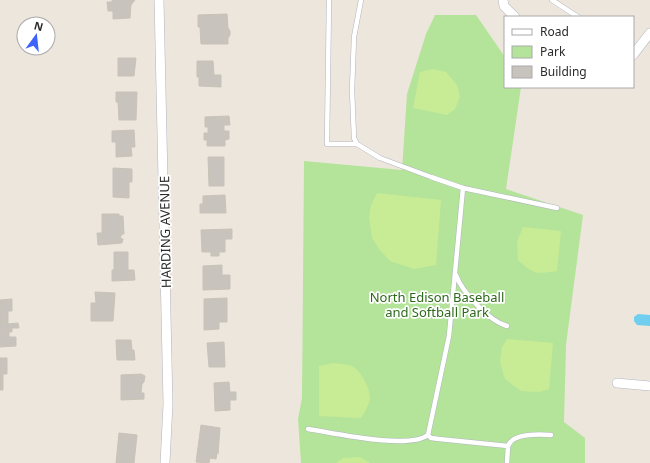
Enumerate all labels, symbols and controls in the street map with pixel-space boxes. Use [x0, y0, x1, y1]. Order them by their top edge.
north arrow [16, 16, 56, 56]
legend [504, 16, 634, 88]
text: N [32, 17, 45, 34]
text: Road [540, 23, 569, 40]
text: Park [540, 43, 566, 60]
text: Building [540, 63, 587, 80]
street label: HARDING AVENUE [155, 176, 175, 288]
park label: North Edison Baseball and Softball Park [370, 288, 504, 321]

